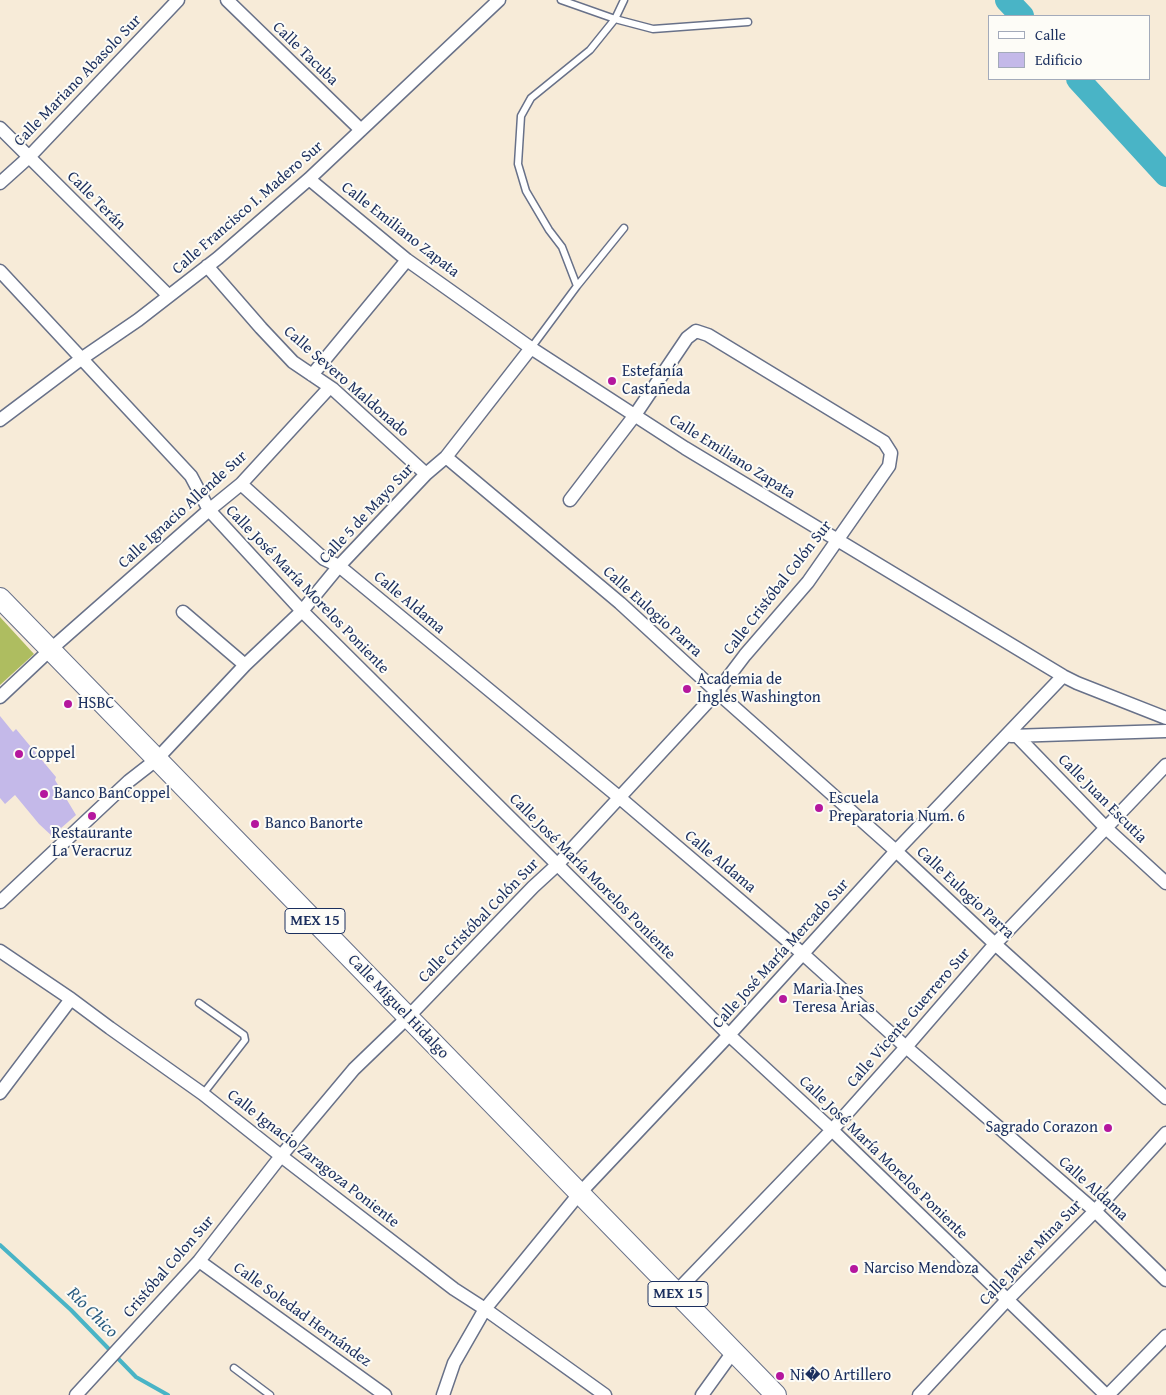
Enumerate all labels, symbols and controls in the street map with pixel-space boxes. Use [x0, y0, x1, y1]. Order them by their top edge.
street label: Calle Mariano Abasolo Sur [10, 11, 146, 151]
legend [988, 15, 1151, 80]
street label: Calle Tacuba [268, 18, 342, 90]
text: Calle [1035, 24, 1066, 45]
text: Edificio [1035, 49, 1082, 70]
street label: Calle Francisco I. Madero Sur [169, 137, 327, 279]
street label: Calle Terán [63, 168, 129, 234]
street label: Calle Emiliano Zapata [337, 178, 463, 282]
street label: Calle Severo Maldonado [279, 322, 413, 442]
place label: Estefanía Castañeda [622, 362, 690, 400]
marker: Estefanía Castañeda [606, 375, 618, 387]
street label: Calle Emiliano Zapata [666, 411, 798, 503]
street label: Calle Ignacio Allende Sur [115, 447, 251, 573]
street label: Calle 5 de Mayo Sur [316, 460, 418, 568]
street label: Calle José María Morelos Poniente [221, 502, 393, 678]
street label: Calle Cristóbal Colón Sur [720, 517, 836, 659]
street label: Calle Eulogio Parra [599, 563, 705, 661]
street label: Calle Aldama [369, 568, 449, 638]
place label: Academia de Ingles Washington [697, 670, 821, 708]
marker: Academia de Ingles Washington [681, 683, 693, 695]
place label: HSBC [78, 694, 114, 714]
marker: HSBC [62, 698, 74, 710]
place label: Coppel [29, 744, 75, 764]
marker: Coppel [13, 748, 25, 760]
street label: Calle Juan Escutia [1054, 751, 1150, 847]
place label: Banco BanCoppel [54, 784, 170, 804]
marker: Banco BanCoppel [38, 788, 50, 800]
place label: Escuela Preparatoria Num. 6 [829, 789, 965, 827]
street label: Calle José María Morelos Poniente [505, 790, 679, 964]
marker: Escuela Preparatoria Num. 6 [813, 802, 825, 814]
marker: Restaurante La Veracruz [86, 810, 98, 822]
place label: Banco Banorte [265, 814, 363, 834]
marker: Banco Banorte [249, 818, 261, 830]
place label: Restaurante La Veracruz [51, 824, 133, 862]
street label: Calle Aldama [680, 827, 760, 897]
street label: Calle Eulogio Parra [912, 843, 1018, 943]
street label: Calle Cristóbal Colón Sur [415, 855, 543, 987]
street label: Calle José María Mercado Sur [709, 875, 853, 1033]
road number: MEX 15 [285, 908, 345, 934]
street label: Calle Vicente Guerrero Sur [843, 944, 975, 1092]
street label: Calle Miguel Hidalgo [343, 951, 453, 1063]
place label: Maria Ines Teresa Arias [793, 980, 875, 1018]
marker: Maria Ines Teresa Arias [777, 993, 789, 1005]
street label: Calle José María Morelos Poniente [795, 1072, 971, 1244]
street label: Calle Ignacio Zaragoza Poniente [223, 1086, 403, 1232]
place label: Sagrado Corazon [985, 1118, 1098, 1138]
marker: Sagrado Corazon [1102, 1122, 1114, 1134]
street label: Calle Aldama [1054, 1153, 1132, 1225]
street label: Calle Javier Mina Sur [976, 1196, 1086, 1310]
street label: Cristóbal Colon Sur [119, 1212, 219, 1322]
street label: Calle Soledad Hernández [229, 1259, 375, 1371]
place label: Narciso Mendoza [864, 1259, 979, 1279]
marker: Narciso Mendoza [848, 1263, 860, 1275]
road number: MEX 15 [648, 1282, 708, 1306]
water label: Río Chico [62, 1283, 122, 1343]
place label: Ni�O Artillero [790, 1366, 891, 1386]
marker: Ni�O Artillero [774, 1370, 786, 1382]

